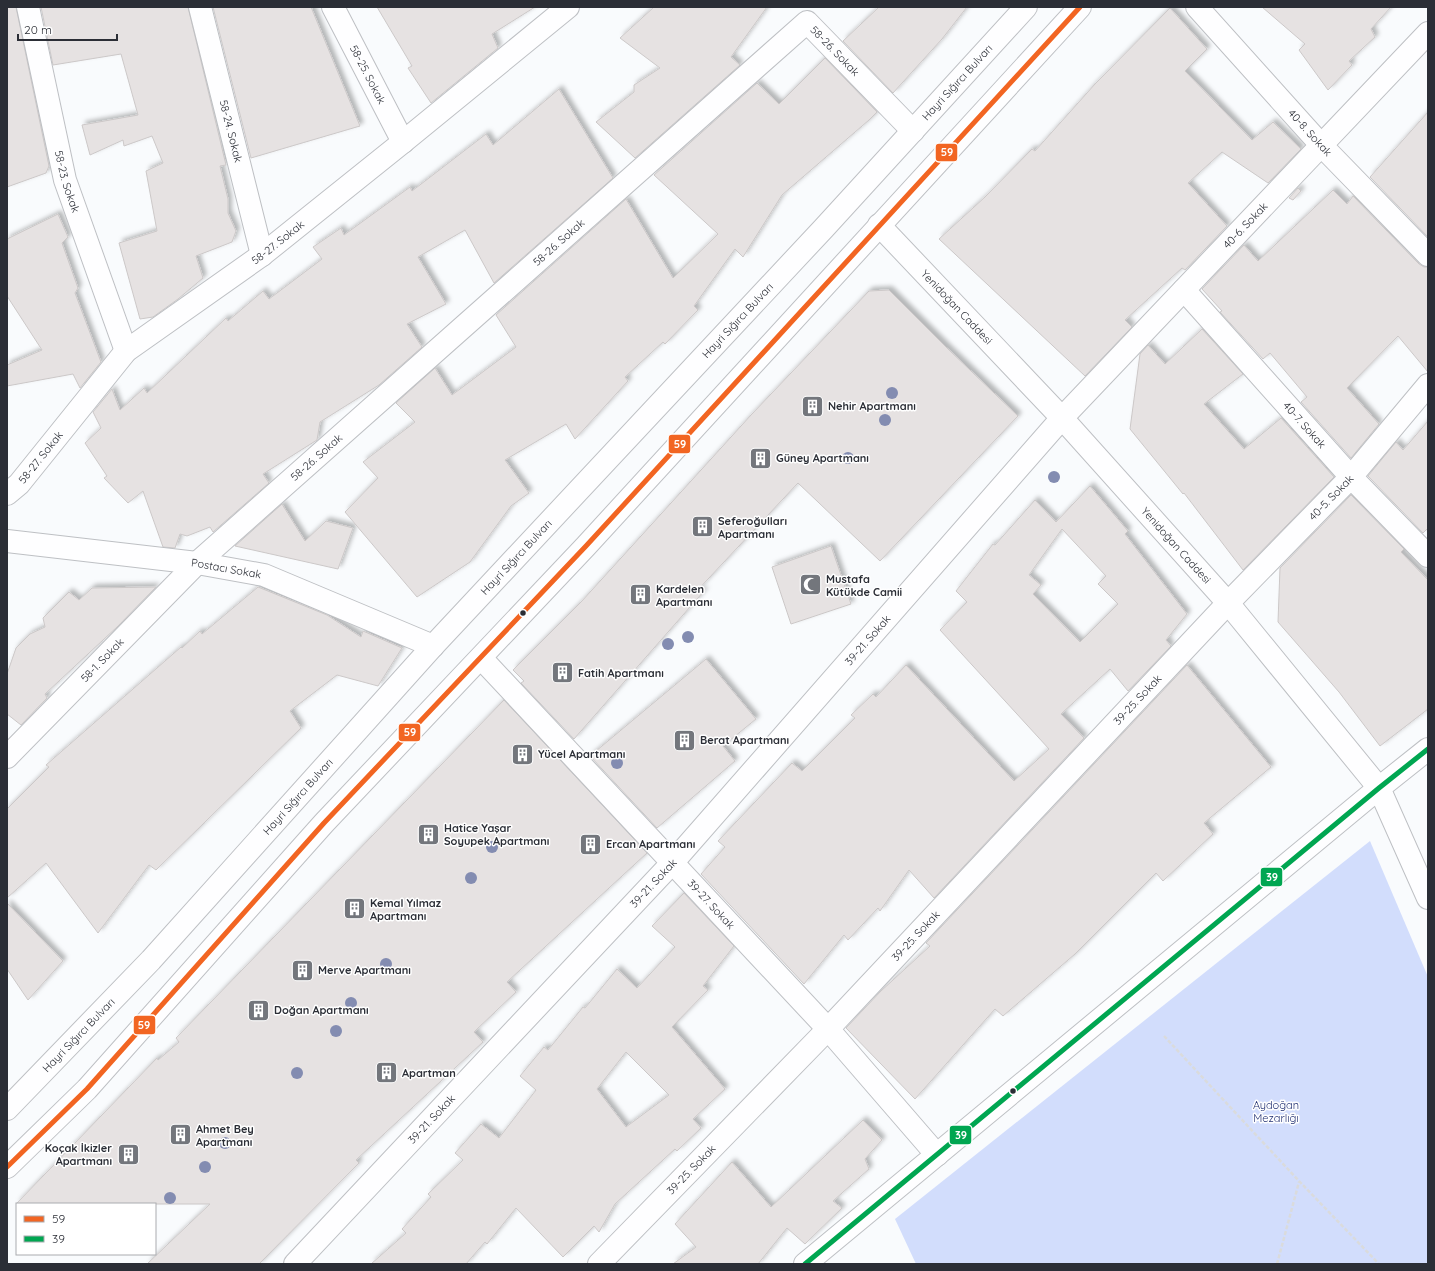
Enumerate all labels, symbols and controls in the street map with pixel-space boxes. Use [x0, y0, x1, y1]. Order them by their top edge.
scale bar [18, 16, 117, 42]
text: 20 m [24, 22, 52, 37]
street label: 58-26. Sokak [807, 23, 863, 79]
street label: Hayri Sığırcı Bulvarı [919, 41, 995, 123]
street label: 58-25. Sokak [347, 43, 389, 106]
street label: 58-24. Sokak [216, 98, 246, 164]
street label: 40-8. Sokak [1285, 106, 1335, 159]
line badge: 59 [935, 143, 958, 162]
text: 59 [941, 145, 953, 159]
street label: 58-23. Sokak [52, 149, 83, 215]
street label: 40-6. Sokak [1220, 199, 1271, 251]
street label: 58-26. Sokak [530, 215, 588, 269]
street label: 58-27. Sokak [249, 217, 307, 267]
street label: Yenidoğan Caddesi [918, 267, 995, 347]
street label: Hayri Sığırcı Bulvarı [699, 280, 776, 361]
building icon: Nehir Apartmanı [800, 393, 826, 419]
place label: Nehir Apartmanı [828, 399, 916, 413]
street label: 40-7. Sokak [1280, 399, 1329, 451]
street label: 58-27. Sokak [15, 428, 66, 486]
street label: 58-26. Sokak [288, 430, 345, 484]
line badge: 59 [668, 434, 691, 454]
text: 59 [674, 437, 686, 451]
building icon: Güney Apartmanı [747, 445, 773, 471]
place label: Güney Apartmanı [776, 451, 869, 465]
street label: 40-5. Sokak [1306, 471, 1357, 523]
street label: Yenidoğan Caddesi [1138, 504, 1214, 586]
building icon: Seferoğulları Apartmanı [689, 514, 715, 540]
place label: Seferoğulları Apartmanı [718, 514, 787, 541]
street label: Hayri Sığırcı Bulvarı [478, 516, 555, 598]
street label: Postacı Sokak [190, 555, 263, 581]
mosque icon: Mustafa Kütükde Camii [798, 572, 824, 598]
place label: Mustafa Kütükde Camii [826, 572, 902, 599]
building icon: Kardelen Apartmanı [628, 582, 654, 608]
place label: Kardelen Apartmanı [656, 582, 712, 609]
unlabelled marker [518, 608, 528, 618]
street label: 39-21. Sokak [842, 612, 894, 668]
street label: 58-1. Sokak [78, 635, 127, 685]
building icon: Fatih Apartmanı [549, 660, 575, 686]
place label: Fatih Apartmanı [578, 666, 664, 680]
street label: 39-25. Sokak [1110, 671, 1165, 728]
line badge: 59 [398, 723, 421, 742]
text: 59 [404, 725, 416, 739]
building icon: Berat Apartmanı [672, 727, 698, 753]
place label: Berat Apartmanı [700, 733, 789, 747]
building icon: Yücel Apartmanı [509, 741, 535, 767]
place label: Yücel Apartmanı [538, 747, 625, 761]
street label: Hayri Sığırcı Bulvarı [260, 755, 336, 838]
building icon: Hatice Yaşar Soyupek Apartmanı [415, 821, 441, 847]
place label: Hatice Yaşar Soyupek Apartmanı [444, 821, 549, 848]
building icon: Ercan Apartmanı [577, 831, 603, 857]
place label: Ercan Apartmanı [606, 837, 695, 851]
street label: 39-21. Sokak [627, 855, 680, 911]
line badge: 39 [1260, 867, 1283, 887]
text: 39 [1266, 870, 1278, 884]
street label: 39-27. Sokak [684, 876, 738, 932]
building icon: Kemal Yılmaz Apartmanı [342, 896, 368, 922]
place label: Kemal Yılmaz Apartmanı [370, 896, 442, 923]
street label: 39-25. Sokak [888, 907, 943, 964]
building icon: Merve Apartmanı [289, 957, 315, 983]
place label: Merve Apartmanı [318, 963, 411, 977]
street label: Hayri Sığırcı Bulvarı [39, 995, 118, 1075]
building icon: Doğan Apartmanı [245, 997, 271, 1023]
place label: Doğan Apartmanı [274, 1003, 369, 1017]
line badge: 59 [133, 1015, 156, 1035]
text: 59 [138, 1018, 150, 1032]
building icon: Apartman [373, 1060, 399, 1086]
place label: Apartman [402, 1066, 456, 1080]
unlabelled marker [1008, 1086, 1018, 1096]
street label: 39-21. Sokak [405, 1091, 458, 1147]
park label: Aydoğan Mezarlığı [1253, 1098, 1299, 1125]
building icon: Ahmet Bey Apartmanı [168, 1122, 194, 1148]
place label: Ahmet Bey Apartmanı [196, 1122, 254, 1149]
line badge: 39 [949, 1125, 972, 1145]
text: 39 [955, 1128, 967, 1142]
place label: Koçak İkizler Apartmanı [45, 1141, 112, 1168]
building icon: Koçak İkizler Apartmanı [115, 1141, 141, 1167]
street label: 39-25. Sokak [664, 1141, 719, 1197]
legend [16, 1203, 156, 1255]
text: 59 [52, 1211, 66, 1226]
text: 39 [52, 1231, 65, 1246]

